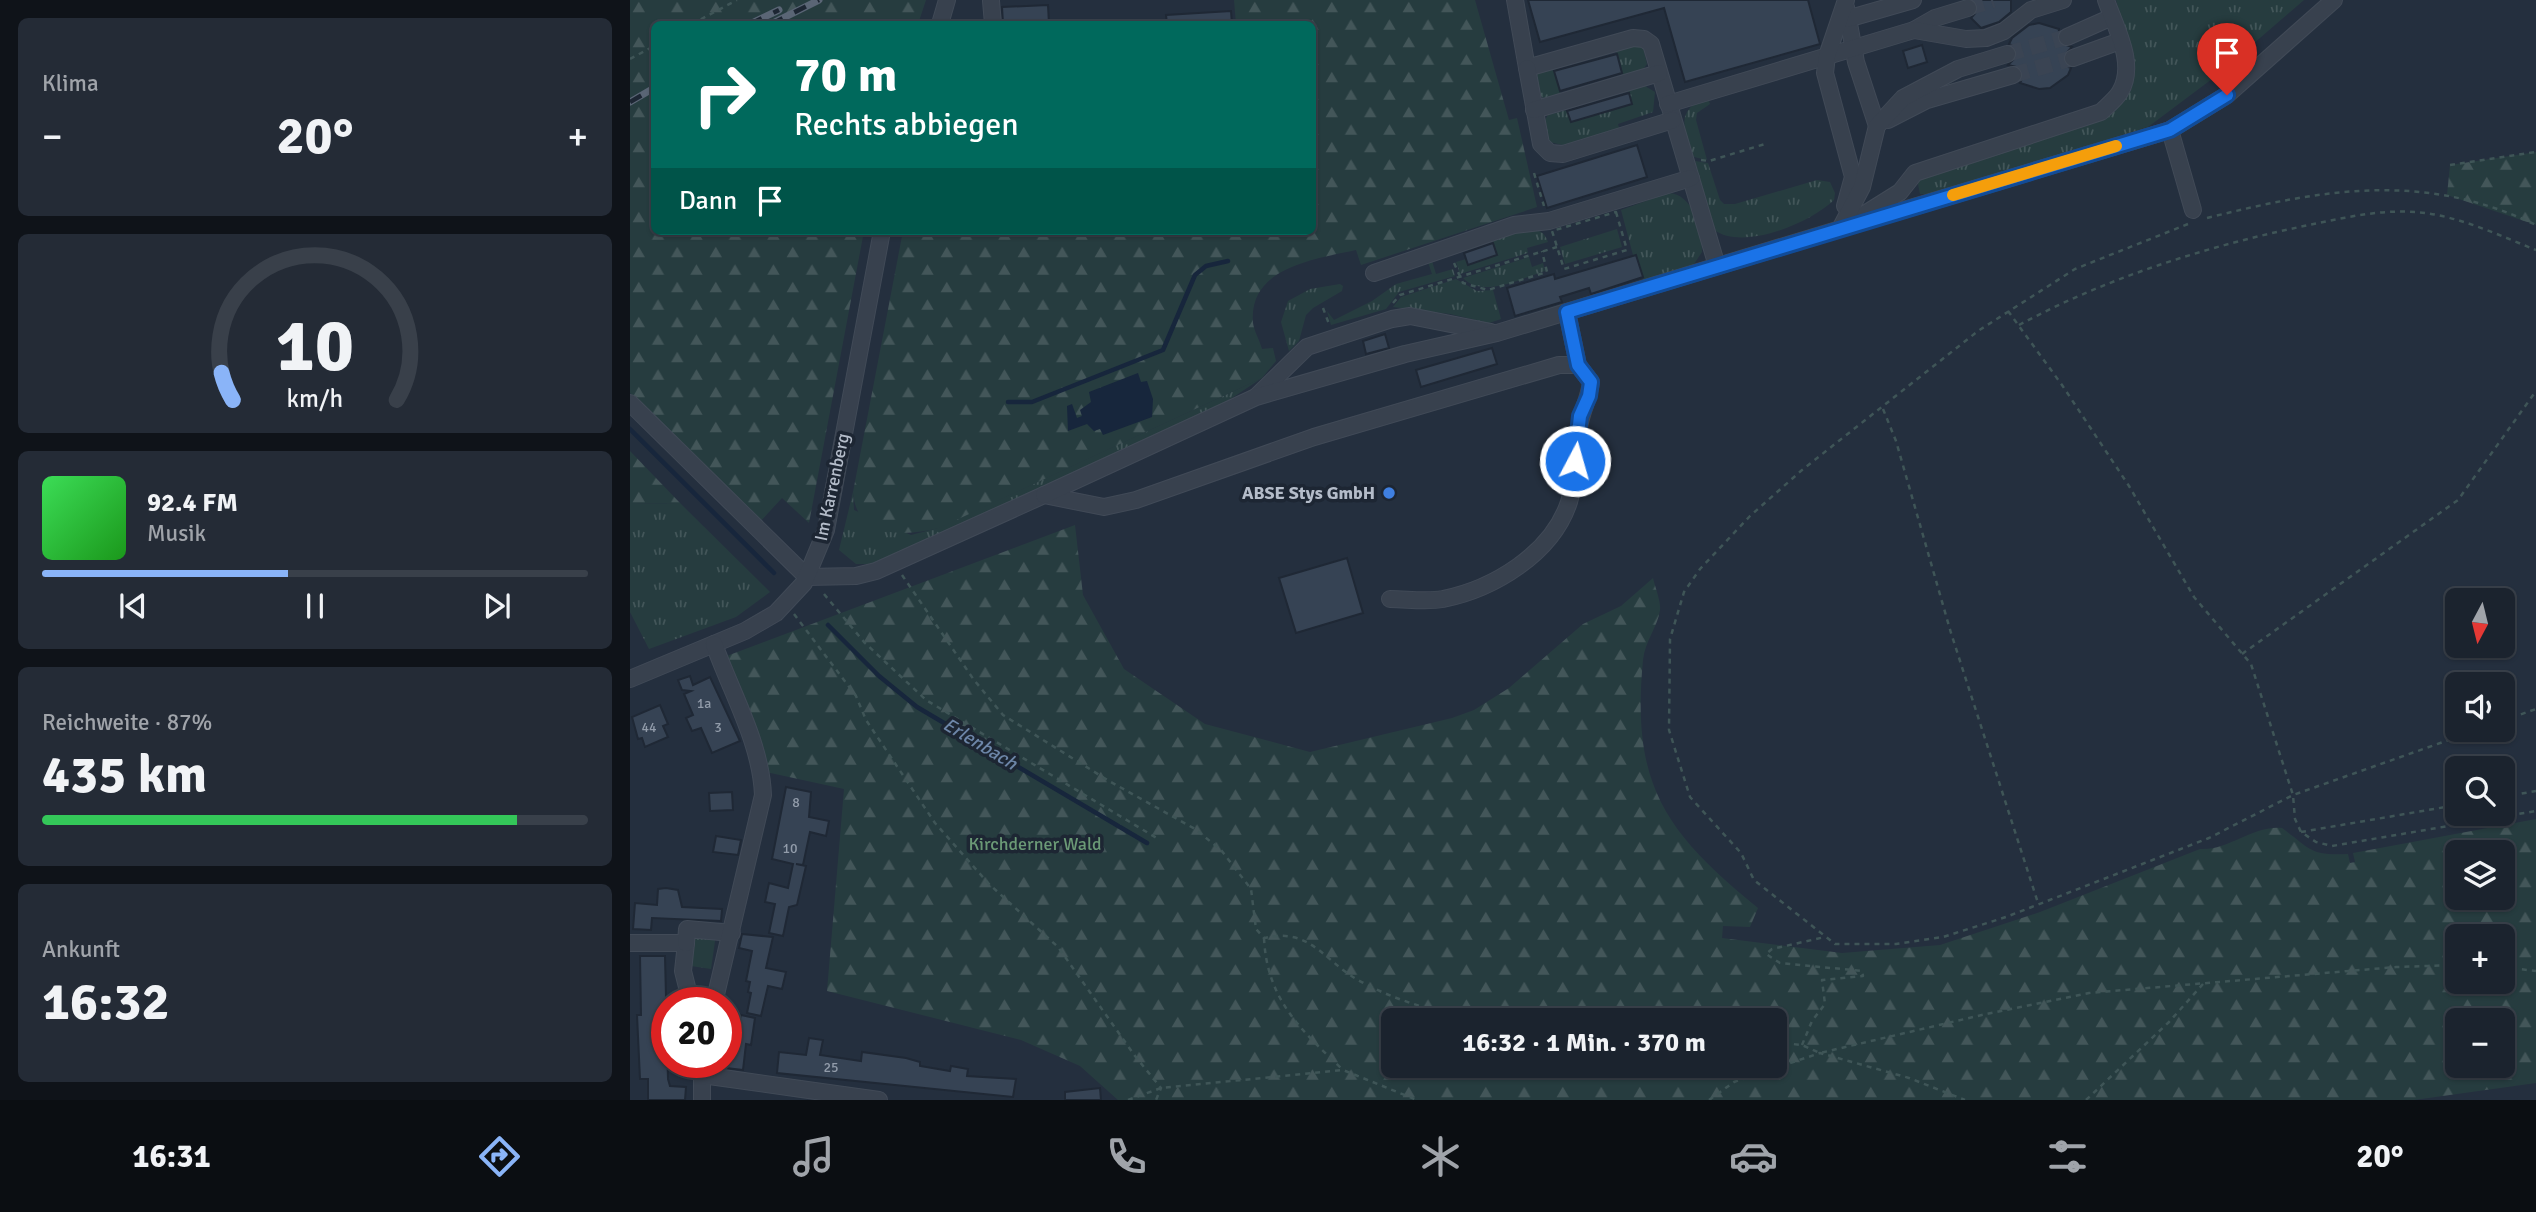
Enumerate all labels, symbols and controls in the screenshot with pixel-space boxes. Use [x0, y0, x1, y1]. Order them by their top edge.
pin [2197, 23, 2257, 95]
icon: arrive [2208, 34, 2246, 72]
text: 70 m [794, 45, 897, 105]
icon: right [679, 49, 770, 140]
text: Klima [42, 69, 99, 98]
text: 20° [277, 104, 353, 168]
text: Rechts abbiegen [794, 105, 1019, 144]
text: − [42, 113, 63, 160]
text: + [567, 113, 588, 160]
icon: arrive [751, 182, 789, 220]
text: Dann [679, 185, 737, 217]
text: 10 [276, 302, 354, 391]
text: km/h [287, 382, 343, 413]
position arrow [1538, 424, 1612, 498]
street label: Im Karrenberg [810, 431, 854, 543]
place label: ABSE Stys GmbH [1242, 482, 1375, 504]
marker: ABSE Stys GmbH [1381, 485, 1397, 501]
text: 92.4 FM [147, 487, 238, 519]
text: Musik [147, 519, 206, 548]
icon: previous [114, 587, 152, 625]
icon: pause [296, 587, 334, 625]
icon: next [478, 587, 516, 625]
north arrow [2445, 588, 2515, 658]
map controls [2445, 588, 2515, 1078]
button: sound [2445, 672, 2515, 742]
house number: 1a [697, 695, 711, 712]
text: Reichweite · 87% [42, 708, 212, 737]
water label: Erlenbach [939, 713, 1022, 776]
house number: 44 [641, 719, 657, 736]
house number: 3 [714, 719, 722, 736]
text: 435 km [42, 743, 207, 807]
button: search [2445, 756, 2515, 826]
house number: 8 [792, 794, 800, 811]
park label: Kirchderner Wald [968, 833, 1102, 855]
house number: 10 [782, 840, 798, 857]
button: layers [2445, 840, 2515, 910]
button: + [2445, 924, 2515, 994]
text: Ankunft [42, 935, 120, 964]
text: 16:32 [42, 970, 170, 1034]
speed limit sign: 20 [651, 987, 742, 1078]
button: − [2445, 1008, 2515, 1078]
text: 16:32 · 1 Min. · 370 m [1462, 1027, 1706, 1059]
house number: 25 [823, 1059, 839, 1076]
icon: directions [475, 1132, 524, 1181]
icon: music [789, 1132, 838, 1181]
icon: phone [1102, 1132, 1151, 1181]
icon: climate [1416, 1132, 1465, 1181]
icon: car [1729, 1132, 1778, 1181]
icon: filters [2043, 1132, 2092, 1181]
text: 16:31 [132, 1137, 211, 1176]
text: 20° [2356, 1137, 2404, 1176]

